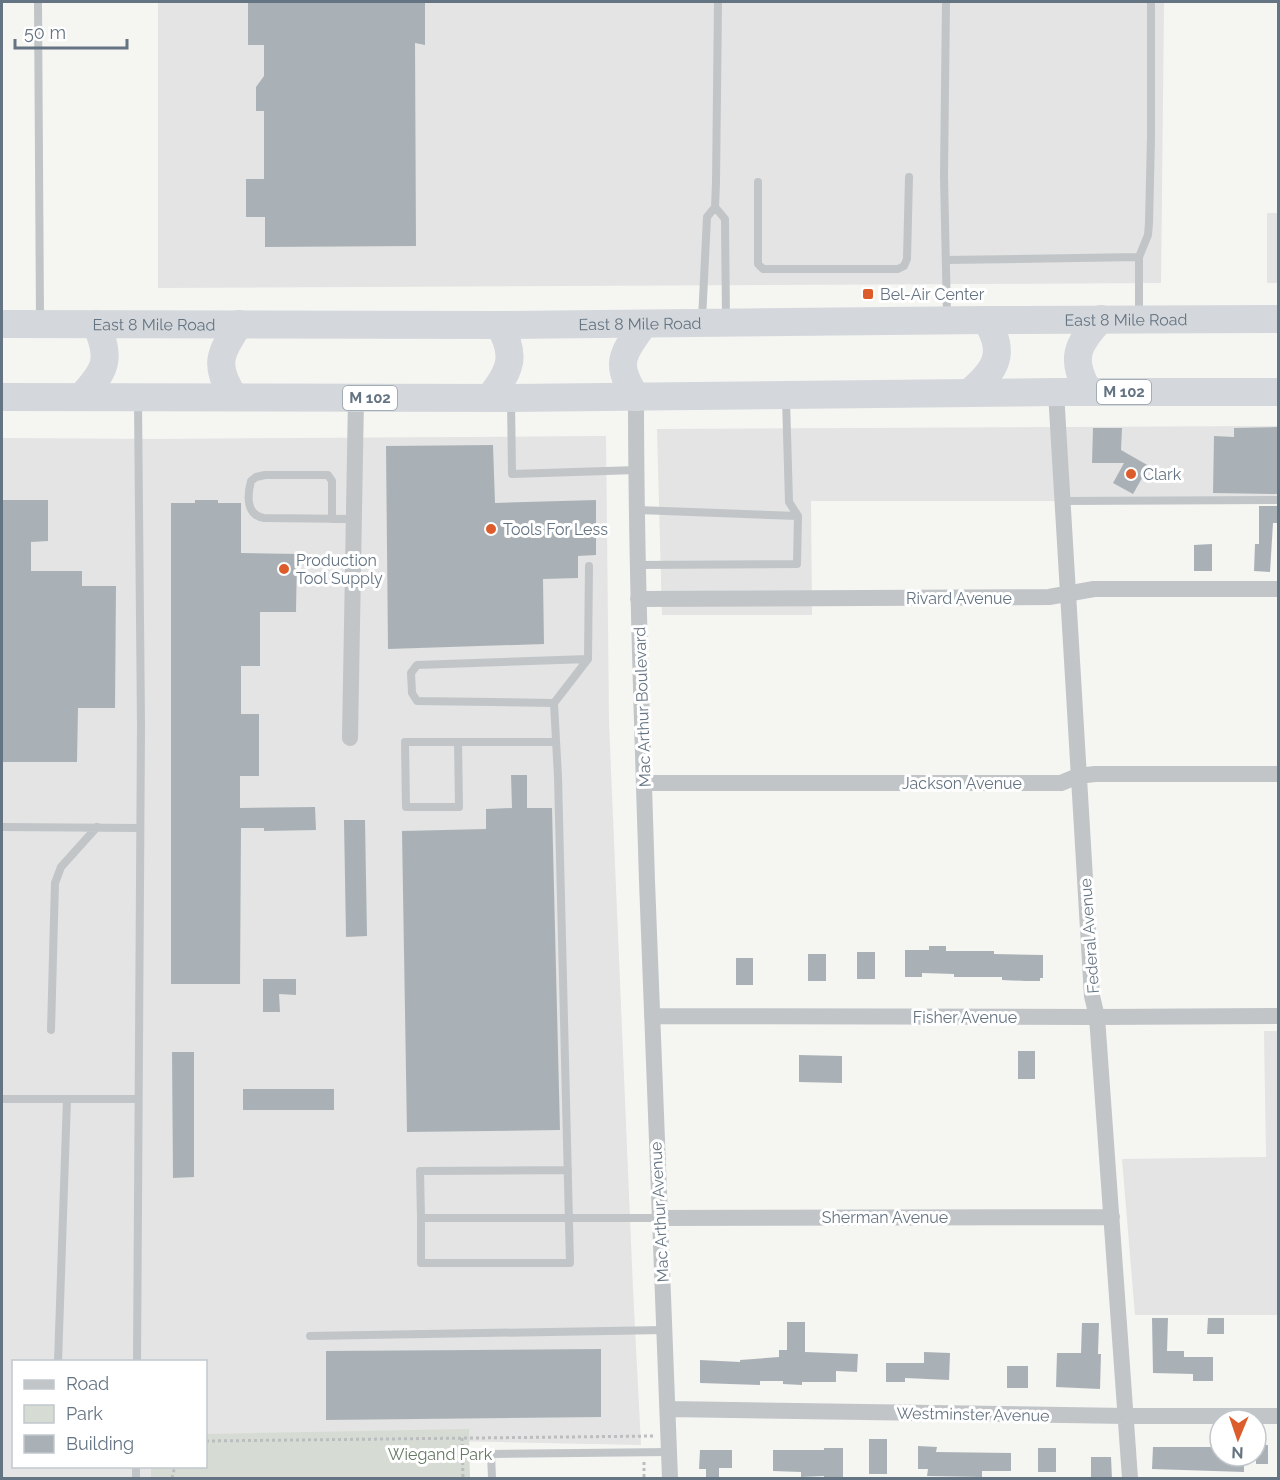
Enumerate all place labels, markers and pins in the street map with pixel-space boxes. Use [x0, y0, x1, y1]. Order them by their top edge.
place label: Bel-Air Center [880, 285, 985, 304]
marker: Bel-Air Center [861, 287, 875, 301]
place label: Clark [1143, 465, 1182, 484]
marker: Clark [1124, 467, 1138, 481]
place label: Tools For Less [503, 520, 608, 539]
marker: Tools For Less [484, 522, 498, 536]
place label: Production Tool Supply [296, 551, 383, 588]
marker: Production Tool Supply [277, 562, 291, 576]

